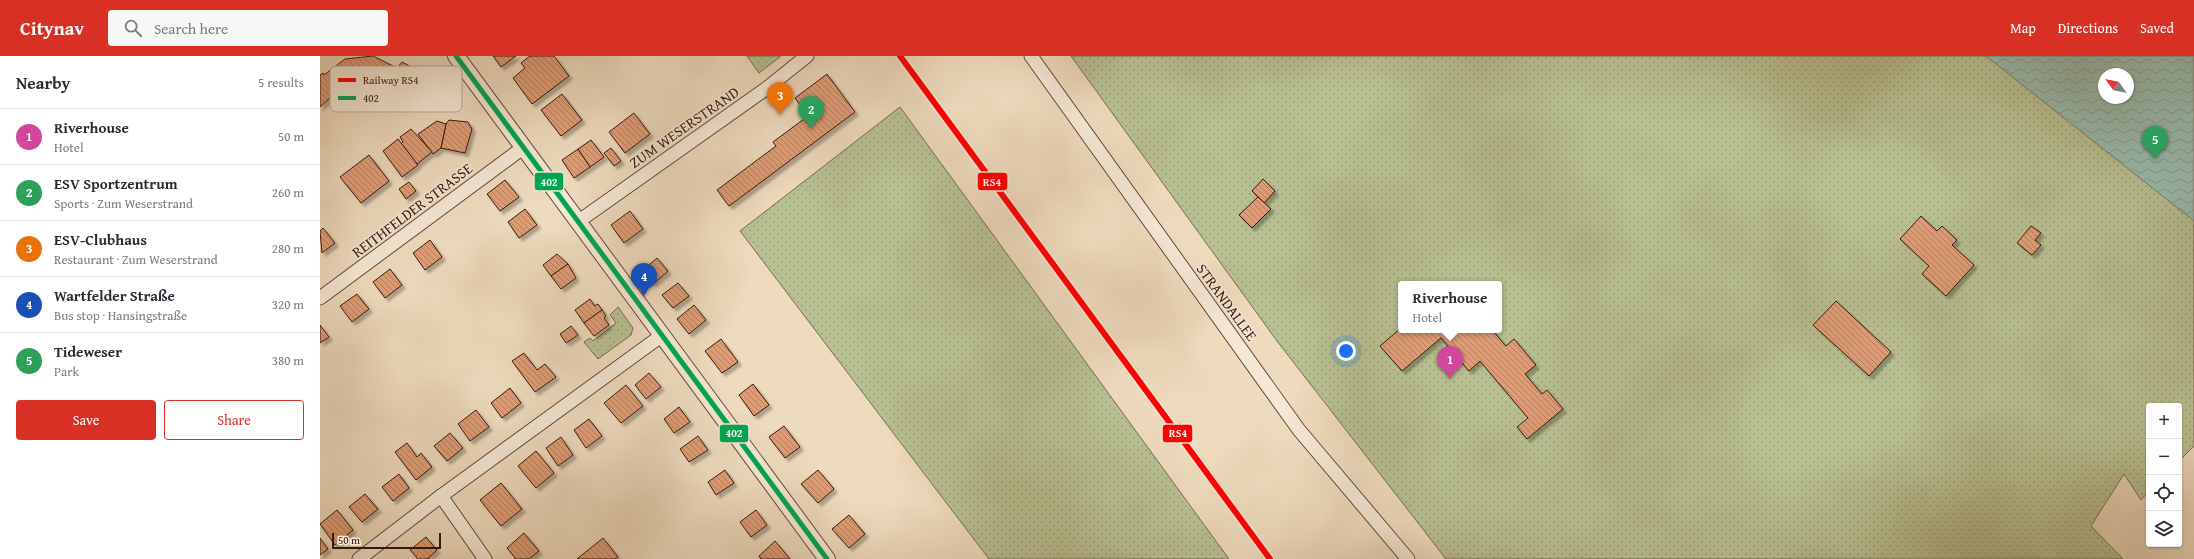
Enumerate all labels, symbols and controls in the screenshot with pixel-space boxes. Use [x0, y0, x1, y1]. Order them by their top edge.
search box [108, 10, 388, 46]
text: Citynav [20, 14, 84, 42]
icon: search [122, 17, 144, 39]
text: Search here [154, 18, 228, 39]
text: Map [2010, 18, 2036, 38]
text: Directions [2058, 18, 2118, 38]
text: Saved [2140, 18, 2174, 38]
legend [330, 66, 462, 112]
north arrow [2098, 68, 2134, 104]
text: Nearby [16, 70, 70, 95]
text: Railway RS4 [363, 72, 418, 88]
text: 5 results [258, 73, 304, 92]
street label: ZUM WESERSTRAND [625, 81, 743, 173]
pin: 3 [767, 82, 793, 115]
text: 402 [363, 90, 379, 106]
pin: 2 [798, 96, 824, 129]
text: Riverhouse [54, 117, 129, 138]
pin: 5 [2142, 126, 2168, 159]
text: 1 [26, 127, 32, 146]
text: 50 m [278, 127, 304, 146]
text: Hotel [54, 138, 84, 157]
street label: REITHFELDER STRASSE [347, 158, 477, 262]
line badge: 402 [534, 172, 564, 191]
line badge: RS4 [977, 172, 1008, 191]
text: ESV Sportzentrum [54, 173, 178, 194]
text: 402 [540, 174, 558, 190]
text: RS4 [983, 174, 1001, 190]
text: 2 [26, 183, 32, 202]
text: 260 m [272, 183, 304, 202]
text: Sports · Zum Weserstrand [54, 194, 193, 213]
text: ESV-Clubhaus [54, 229, 147, 250]
text: 3 [26, 239, 32, 258]
text: 280 m [272, 239, 304, 258]
text: Restaurant · Zum Weserstrand [54, 250, 218, 269]
street label: STRANDALLEE [1192, 259, 1262, 345]
pin: 4 [631, 263, 657, 296]
popup [1398, 281, 1502, 333]
text: Wartfelder Straße [54, 285, 175, 306]
text: Riverhouse [1413, 287, 1487, 308]
text: 4 [26, 295, 32, 314]
text: 320 m [272, 295, 304, 314]
text: Bus stop · Hansingstraße [54, 306, 187, 325]
text: Hotel [1413, 308, 1442, 327]
text: Tideweser [54, 341, 122, 362]
your location [1336, 341, 1356, 361]
pin: 1 [1437, 346, 1463, 379]
text: 5 [26, 351, 32, 370]
text: 380 m [272, 351, 304, 370]
text: Park [54, 362, 79, 381]
button: Save [16, 400, 156, 440]
button: Share [164, 400, 304, 440]
map controls [2146, 403, 2182, 547]
button: + [2146, 403, 2182, 439]
line badge: 402 [719, 424, 749, 443]
line badge: RS4 [1162, 424, 1193, 443]
text: 402 [725, 425, 743, 441]
text: RS4 [1169, 425, 1187, 441]
button: − [2146, 439, 2182, 475]
button: locate [2146, 475, 2182, 511]
button: layers [2146, 511, 2182, 547]
scale bar [332, 531, 441, 550]
text: 50 m [338, 532, 360, 548]

